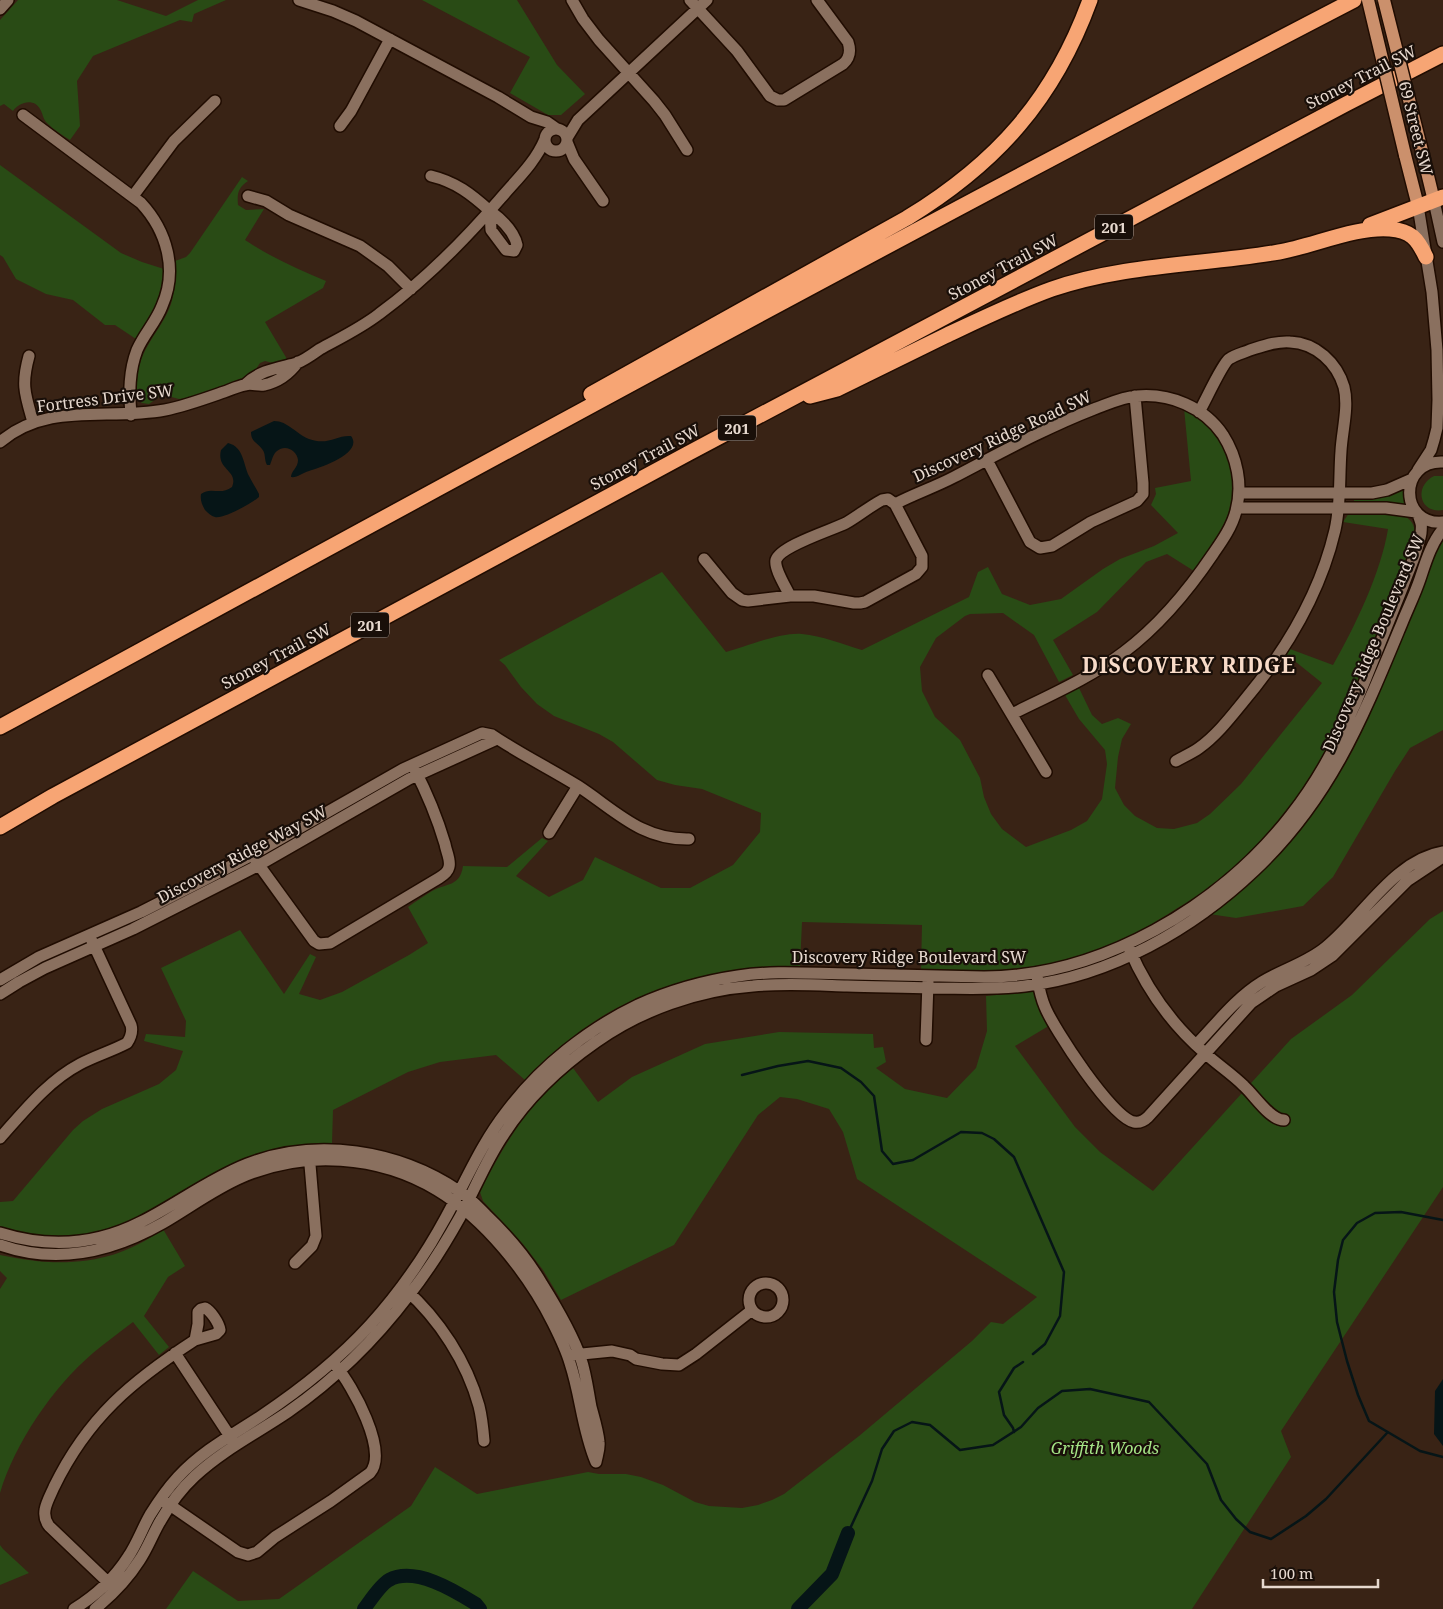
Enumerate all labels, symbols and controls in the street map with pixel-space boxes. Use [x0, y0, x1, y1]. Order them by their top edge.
street label: Stoney Trail SW [1302, 40, 1420, 114]
street label: 69 Street SW [1394, 79, 1438, 177]
road number: 201 [1095, 214, 1133, 240]
street label: Stoney Trail SW [944, 229, 1062, 305]
street label: Fortress Drive SW [36, 379, 175, 417]
street label: Discovery Ridge Road SW [909, 385, 1095, 487]
road number: 201 [718, 416, 756, 440]
street label: Stoney Trail SW [586, 419, 704, 495]
street label: Discovery Ridge Boulevard SW [1317, 530, 1429, 755]
road number: 201 [351, 612, 389, 638]
street label: Stoney Trail SW [217, 618, 335, 694]
district label: DISCOVERY RIDGE [1082, 651, 1296, 679]
street label: Discovery Ridge Way SW [153, 800, 331, 908]
street label: Discovery Ridge Boulevard SW [792, 946, 1027, 968]
park label: Griffith Woods [1051, 1437, 1159, 1459]
scale bar [1263, 1556, 1378, 1588]
text: 100 m [1270, 1563, 1313, 1583]

